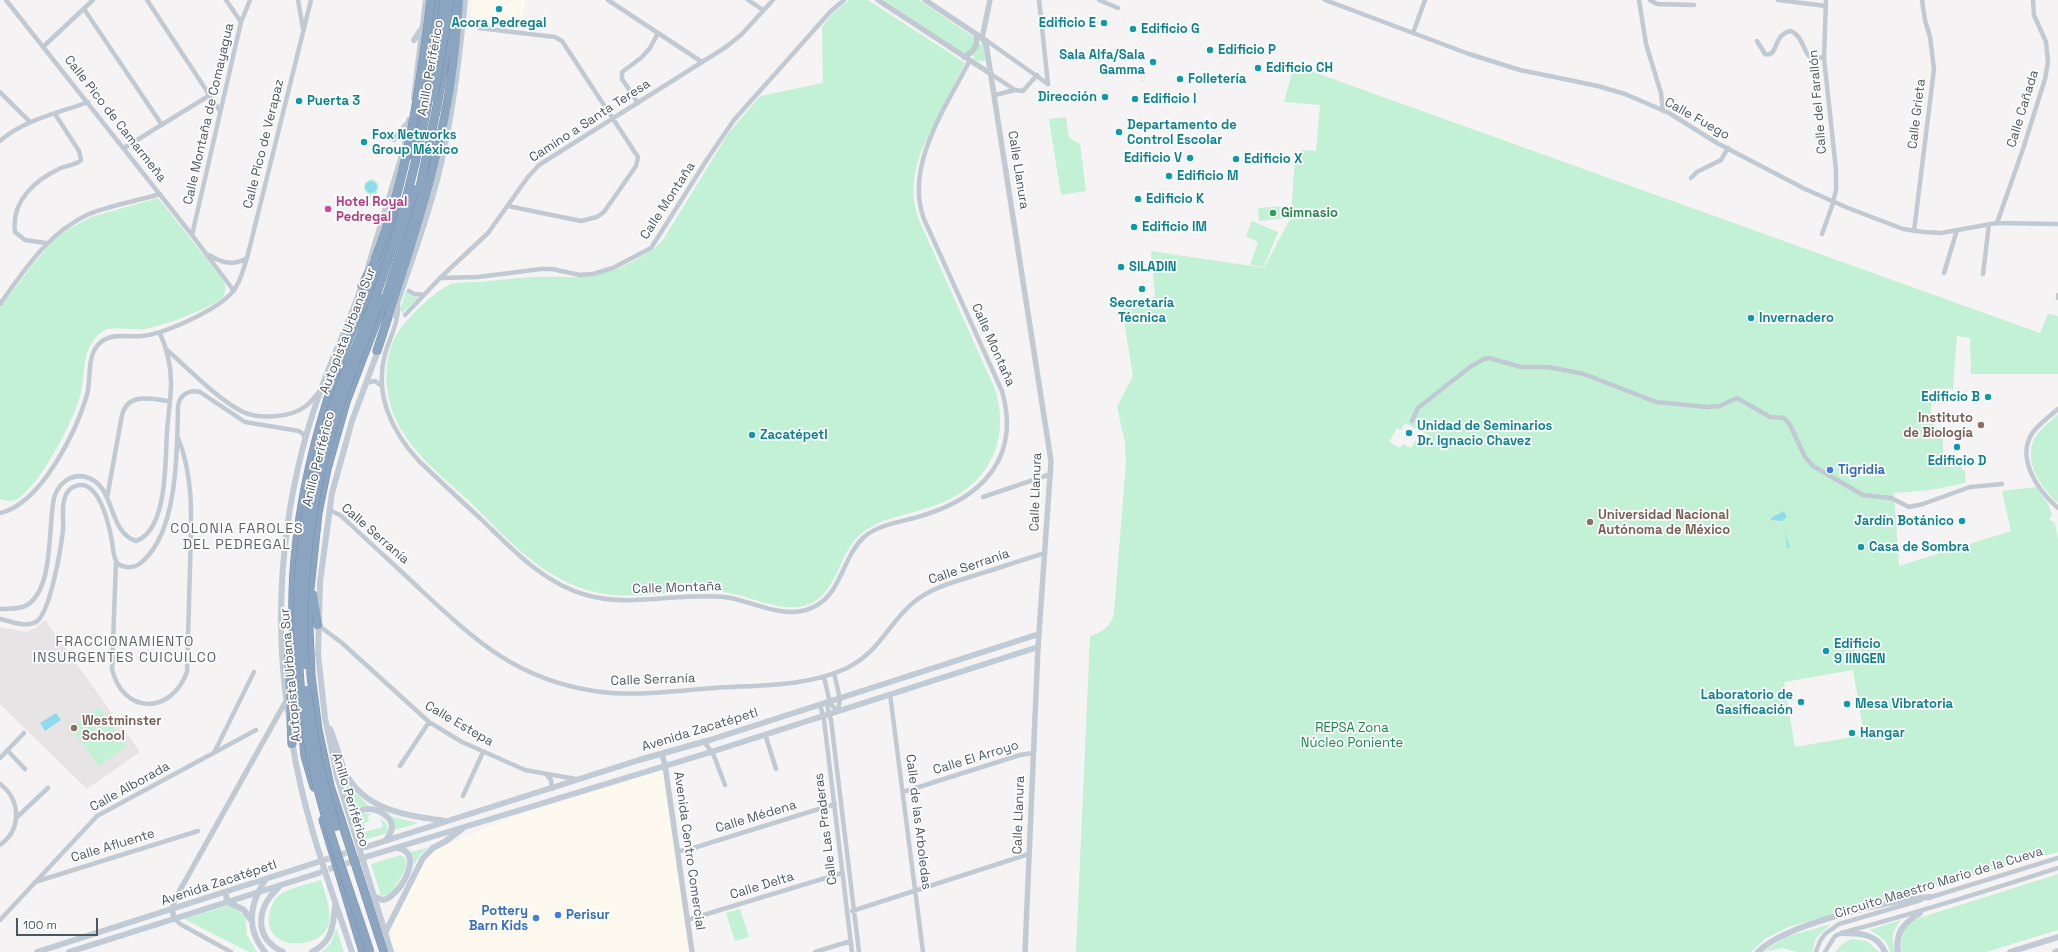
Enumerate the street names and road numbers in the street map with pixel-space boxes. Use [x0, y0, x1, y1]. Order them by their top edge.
street label: Anillo Periférico [415, 19, 447, 117]
street label: Calle Montaña de Comayagua [181, 22, 237, 206]
street label: Calle del Farallón [1806, 49, 1830, 155]
street label: Calle Pico de Camarmeña [61, 53, 169, 185]
street label: Calle Cañada [2004, 68, 2042, 150]
street label: Camino a Santa Teresa [527, 76, 653, 166]
street label: Calle Pico de Verapaz [240, 78, 288, 210]
street label: Calle Grieta [1905, 78, 1929, 150]
street label: Calle Fuego [1662, 95, 1732, 143]
street label: Calle Llanura [1004, 130, 1032, 210]
street label: Calle Montaña [637, 159, 699, 243]
street label: Autopista Urbana Sur [317, 266, 379, 396]
street label: Calle Montaña [968, 301, 1018, 389]
street label: Anillo Periférico [300, 410, 338, 508]
street label: Calle Llanura [1027, 452, 1045, 532]
street label: Calle Serranía [338, 500, 412, 568]
street label: Calle Serranía [926, 546, 1012, 588]
street label: Calle Montaña [632, 579, 722, 597]
street label: Autopista Urbana Sur [277, 608, 305, 742]
street label: Calle Serranía [610, 671, 696, 689]
street label: Calle Estepa [422, 698, 496, 750]
street label: Avenida Zacatépetl [640, 705, 760, 755]
street label: Calle El Arroyo [931, 738, 1021, 778]
street label: Anillo Periférico [328, 751, 372, 849]
street label: Calle de las Arboledas [902, 753, 934, 891]
street label: Calle Alborada [87, 759, 173, 815]
street label: Avenida Centro Comercial [670, 771, 708, 931]
street label: Calle Las Praderas [811, 772, 841, 886]
street label: Calle Llanura [1010, 775, 1028, 855]
street label: Calle Médena [714, 797, 798, 837]
street label: Calle Afluente [69, 826, 157, 866]
street label: Circuito Maestro Mario de la Cueva [1833, 844, 2045, 922]
street label: Avenida Zacatépetl [159, 857, 279, 909]
street label: Calle Delta [728, 869, 796, 903]

